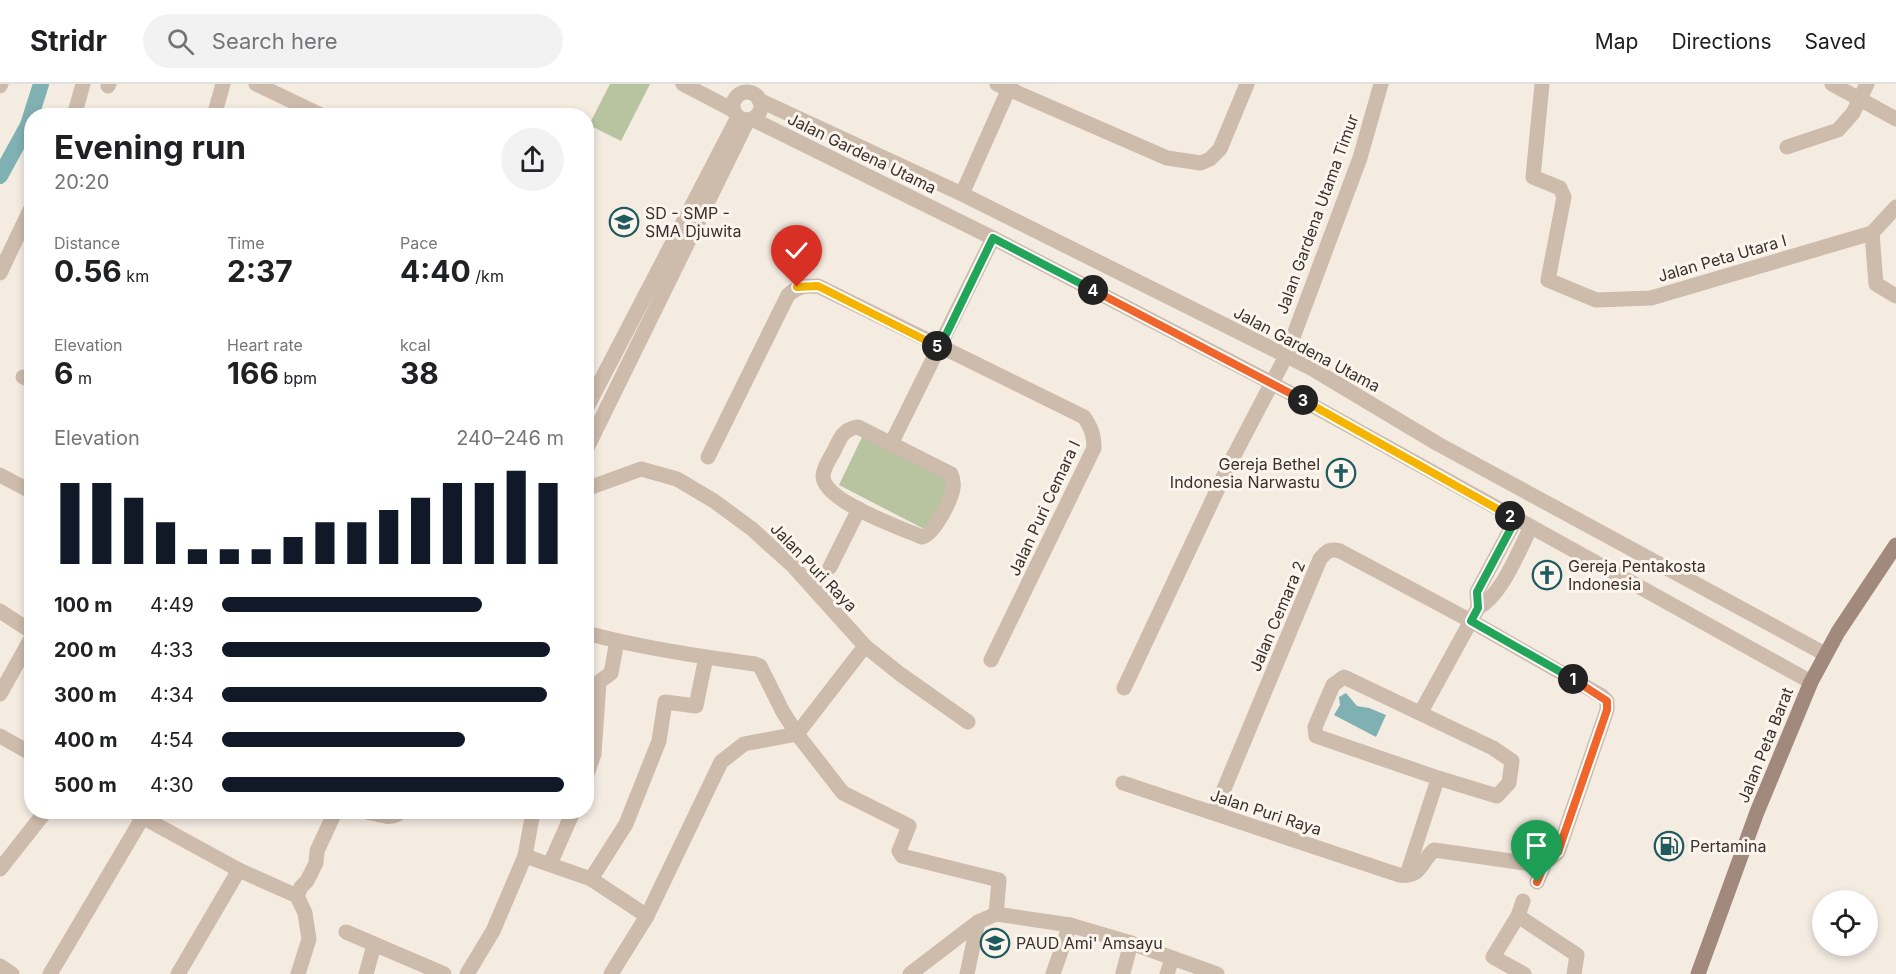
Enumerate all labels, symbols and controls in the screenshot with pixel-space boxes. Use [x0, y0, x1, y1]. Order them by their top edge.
search box [143, 14, 563, 68]
text: Stridr [30, 24, 107, 58]
icon: search [164, 25, 197, 58]
text: Search here [212, 28, 338, 54]
text: Map [1595, 29, 1638, 54]
text: Directions [1671, 29, 1772, 54]
text: Saved [1805, 29, 1866, 54]
street label: Jalan Gardena Utama [784, 108, 940, 198]
street label: Jalan Gardena Utama Timur [1272, 111, 1362, 317]
text: Evening run [54, 127, 246, 167]
button: share [501, 128, 564, 191]
text: 20:20 [54, 170, 109, 194]
place label: SD - SMP - SMA Djuwita [645, 203, 741, 241]
school or university icon: SD - SMP - SMA Djuwita [608, 206, 640, 238]
pin [771, 225, 822, 287]
street label: Jalan Peta Utara I [1655, 230, 1789, 286]
text: Distance [54, 233, 120, 253]
text: Time [227, 233, 265, 253]
text: Pace [400, 233, 438, 253]
icon: check [780, 234, 813, 267]
text: 0.56 [54, 253, 122, 289]
text: 2:37 [227, 253, 293, 289]
text: 4:40 [400, 253, 471, 289]
text: km [122, 266, 149, 286]
text: /km [471, 266, 504, 286]
pin: 4 [1078, 275, 1108, 305]
text: 4 [1088, 280, 1098, 300]
street label: Jalan Gardena Utama [1230, 302, 1384, 396]
pin: 5 [922, 331, 952, 361]
text: Elevation [54, 335, 123, 355]
text: Heart rate [227, 335, 303, 355]
text: kcal [400, 335, 431, 355]
text: 5 [932, 336, 942, 356]
text: 6 [54, 355, 73, 391]
text: 166 [227, 355, 279, 391]
text: 38 [400, 355, 439, 391]
text: m [73, 368, 92, 388]
text: bpm [279, 368, 317, 388]
pin: 3 [1288, 385, 1318, 415]
text: 3 [1298, 390, 1308, 410]
text: Elevation [54, 426, 140, 450]
text: 240–246 m [456, 426, 564, 450]
street label: Jalan Puri Cemara I [1004, 437, 1084, 579]
place label: Gereja Bethel Indonesia Narwastu [1170, 454, 1320, 492]
church icon: Gereja Bethel Indonesia Narwastu [1325, 457, 1357, 489]
pin: 2 [1495, 501, 1525, 531]
text: 2 [1505, 506, 1515, 526]
street label: Jalan Puri Raya [766, 518, 862, 616]
place label: Gereja Pentakosta Indonesia [1568, 556, 1706, 594]
street label: Jalan Cemara 2 [1245, 558, 1309, 674]
church icon: Gereja Pentakosta Indonesia [1531, 559, 1563, 591]
text: 100 m [54, 593, 113, 617]
text: 4:49 [150, 593, 194, 617]
text: 200 m [54, 638, 117, 662]
text: 4:33 [150, 638, 193, 662]
pin: 1 [1558, 664, 1588, 694]
text: 1 [1570, 669, 1576, 689]
text: 300 m [54, 683, 117, 707]
text: 4:34 [150, 683, 194, 707]
street label: Jalan Peta Barat [1733, 684, 1797, 806]
text: 400 m [54, 728, 118, 752]
text: 4:54 [150, 728, 194, 752]
text: 500 m [54, 773, 117, 797]
text: 4:30 [150, 773, 194, 797]
street label: Jalan Puri Raya [1208, 785, 1324, 839]
pin [1511, 820, 1562, 882]
icon: arrive [1520, 829, 1553, 862]
fuel station icon: Pertamina [1653, 830, 1685, 862]
place label: Pertamina [1690, 836, 1766, 856]
map controls [1812, 890, 1878, 956]
button: locate [1812, 890, 1878, 956]
school or university icon: PAUD Ami' Amsayu [979, 927, 1011, 959]
place label: PAUD Ami' Amsayu [1016, 933, 1163, 953]

